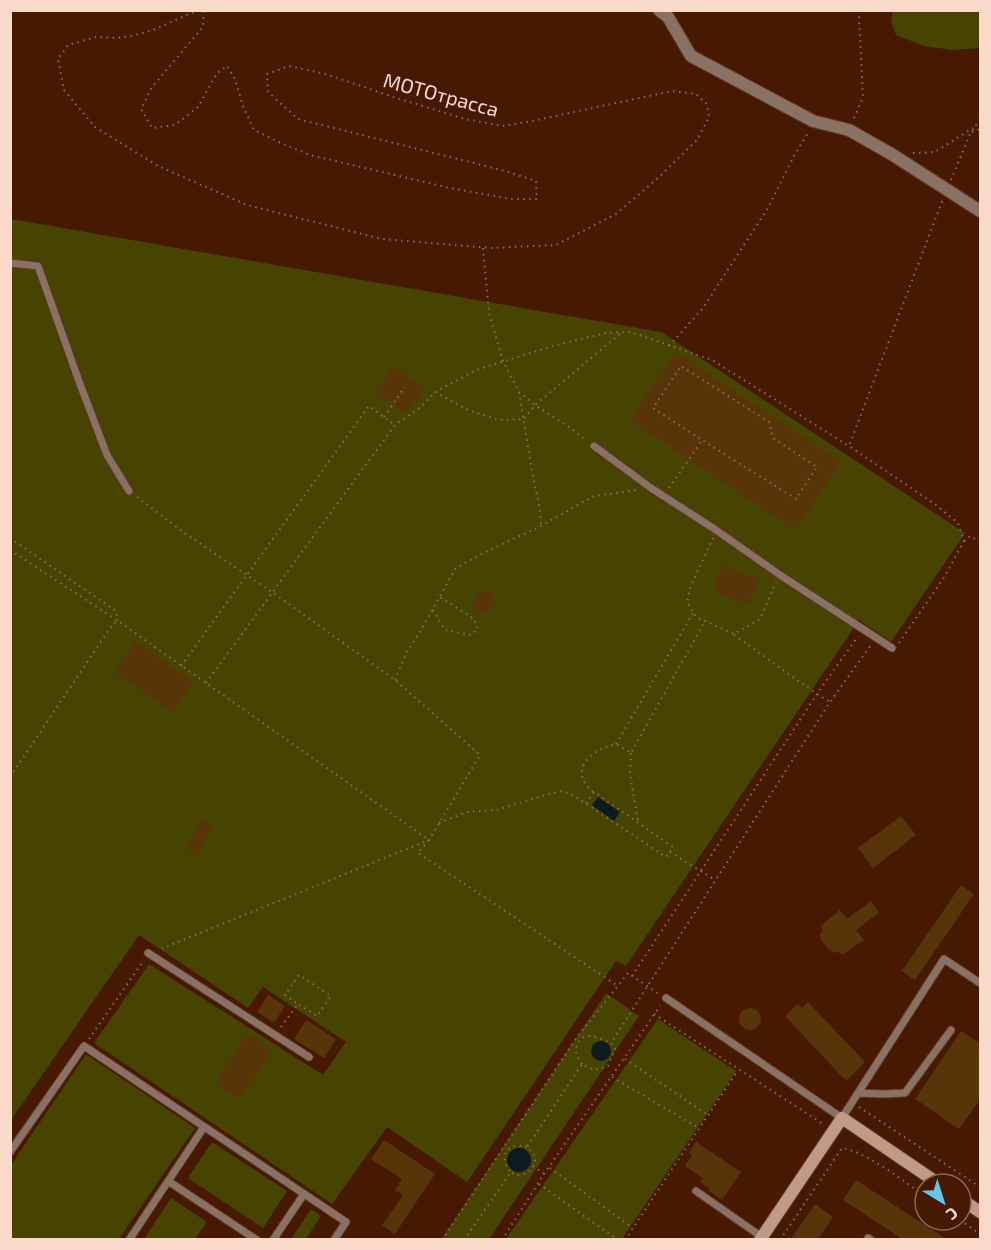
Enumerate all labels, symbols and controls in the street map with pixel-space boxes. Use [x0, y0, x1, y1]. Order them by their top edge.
street label: МОТОтрасса [381, 67, 502, 121]
north arrow [913, 1172, 973, 1232]
text: С [943, 1204, 962, 1225]

